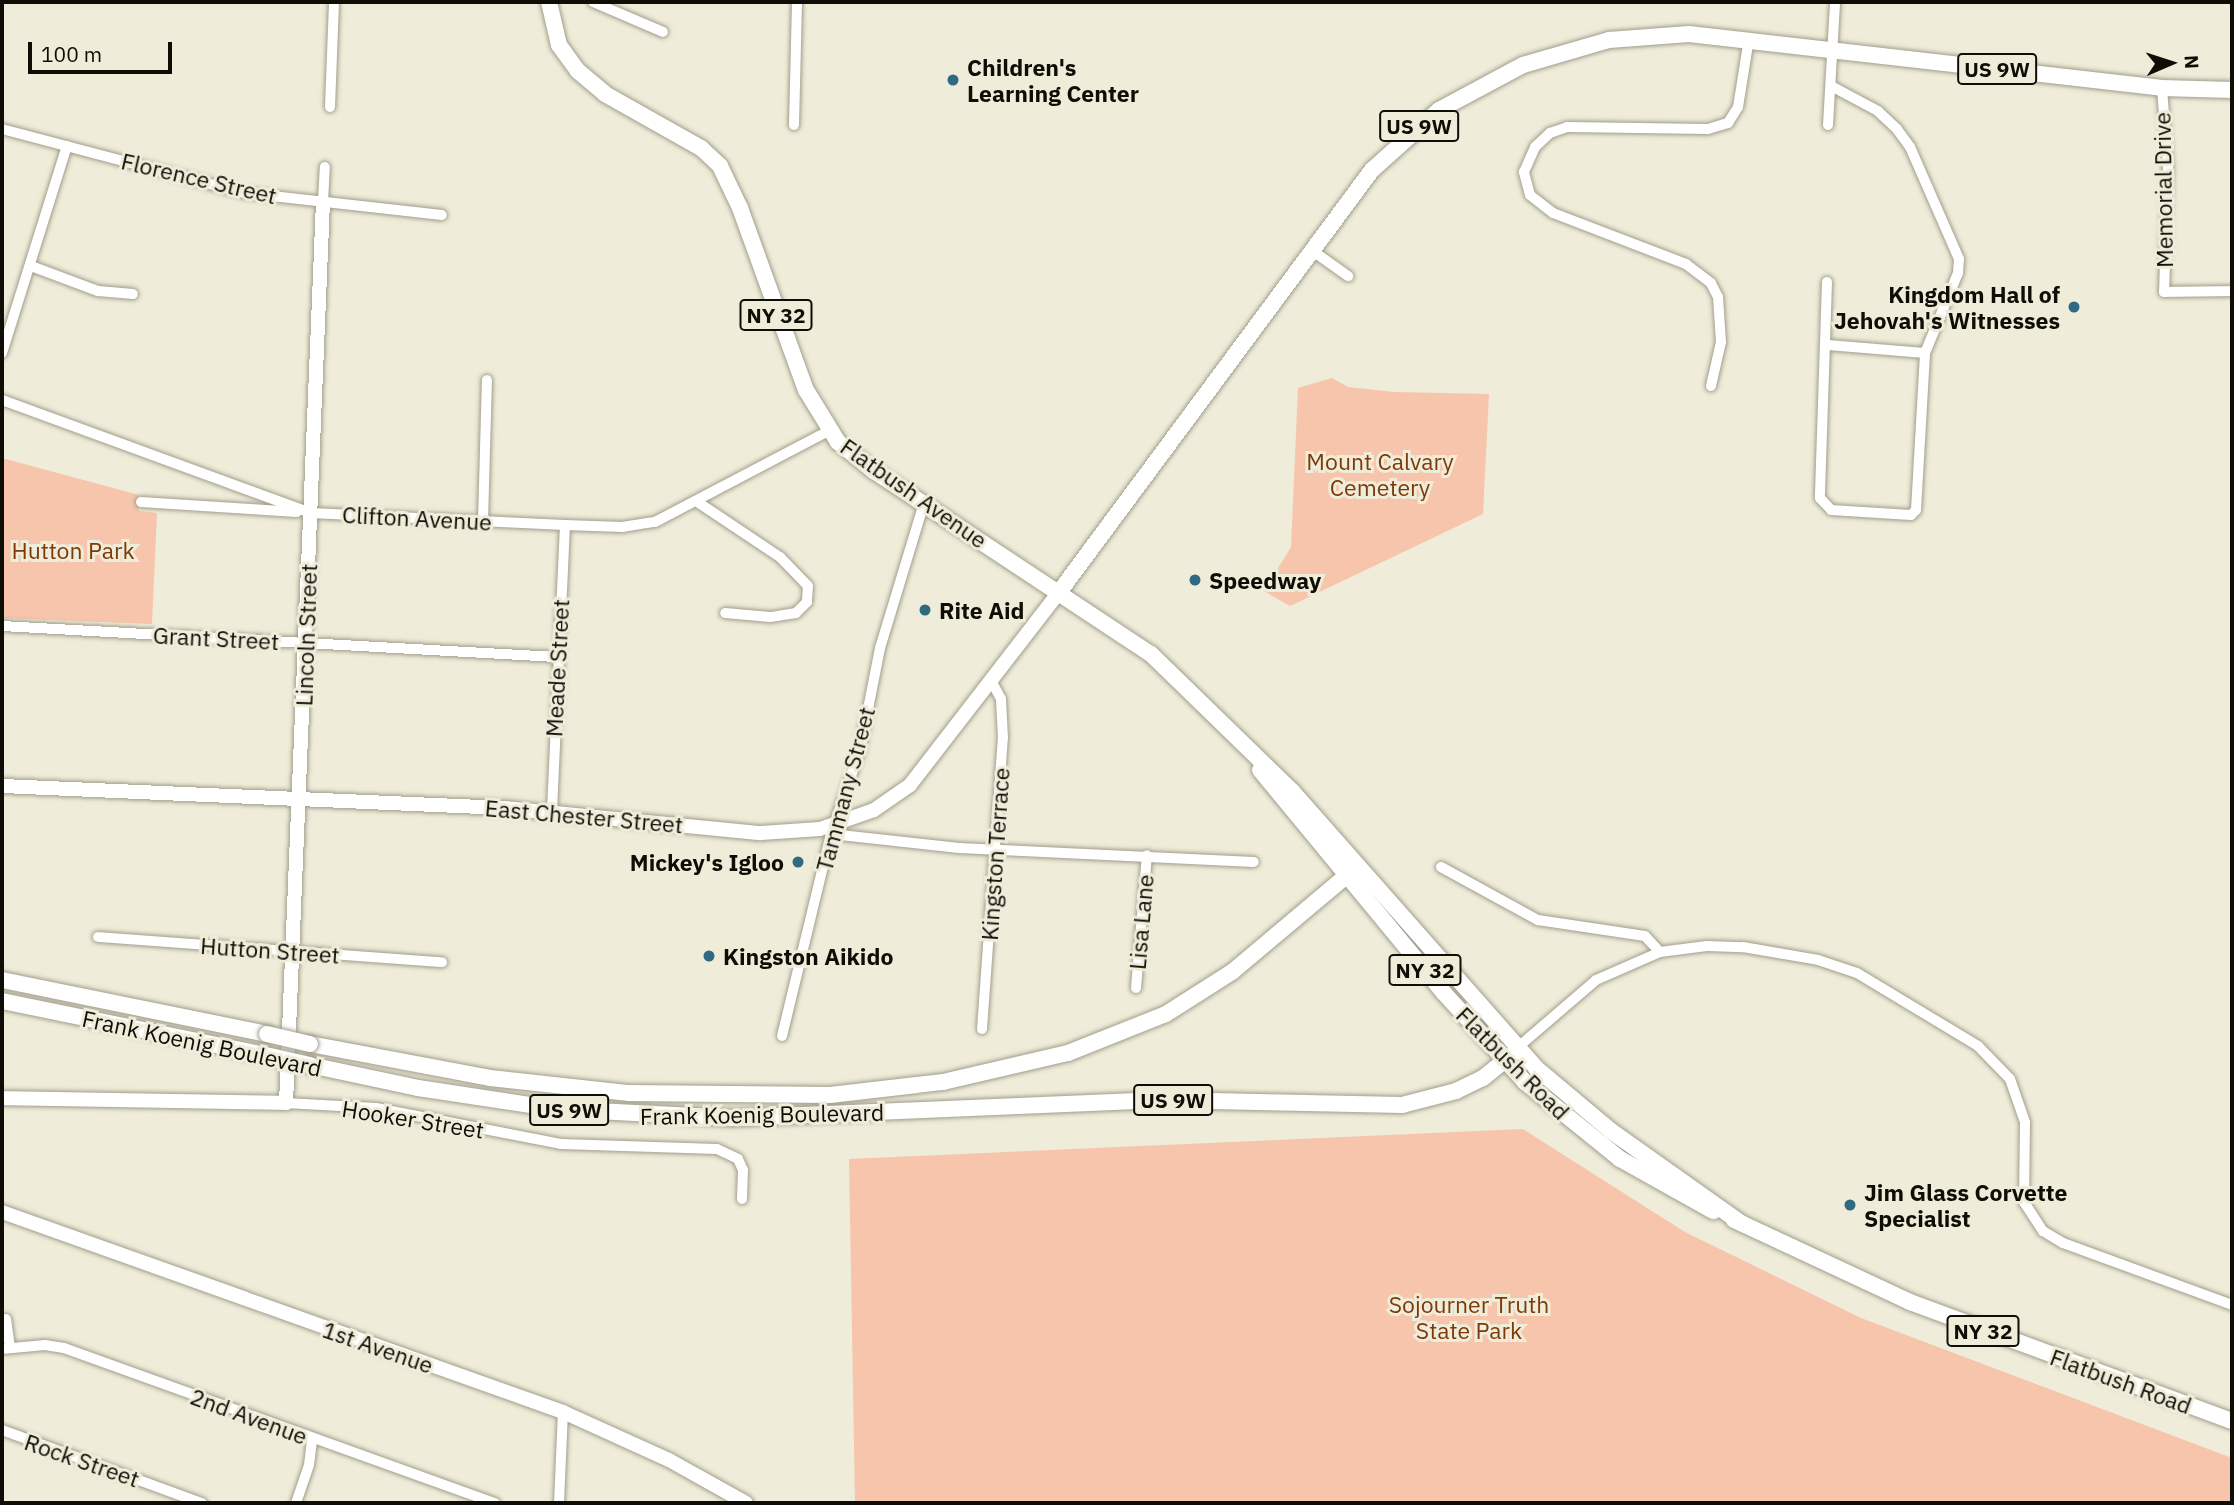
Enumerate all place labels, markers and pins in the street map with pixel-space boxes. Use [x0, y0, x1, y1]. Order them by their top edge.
place label: Children's Learning Center [967, 53, 1139, 107]
marker: Children's Learning Center [945, 72, 961, 88]
place label: Kingdom Hall of Jehovah's Witnesses [1834, 280, 2060, 334]
marker: Kingdom Hall of Jehovah's Witnesses [2066, 299, 2082, 315]
place label: Speedway [1209, 566, 1321, 594]
marker: Speedway [1187, 572, 1203, 588]
place label: Rite Aid [939, 596, 1024, 624]
marker: Rite Aid [917, 602, 933, 618]
place label: Mickey's Igloo [630, 848, 784, 876]
marker: Mickey's Igloo [790, 854, 806, 870]
place label: Kingston Aikido [723, 942, 893, 970]
marker: Kingston Aikido [701, 948, 717, 964]
place label: Jim Glass Corvette Specialist [1864, 1178, 2067, 1232]
marker: Jim Glass Corvette Specialist [1842, 1197, 1858, 1213]

